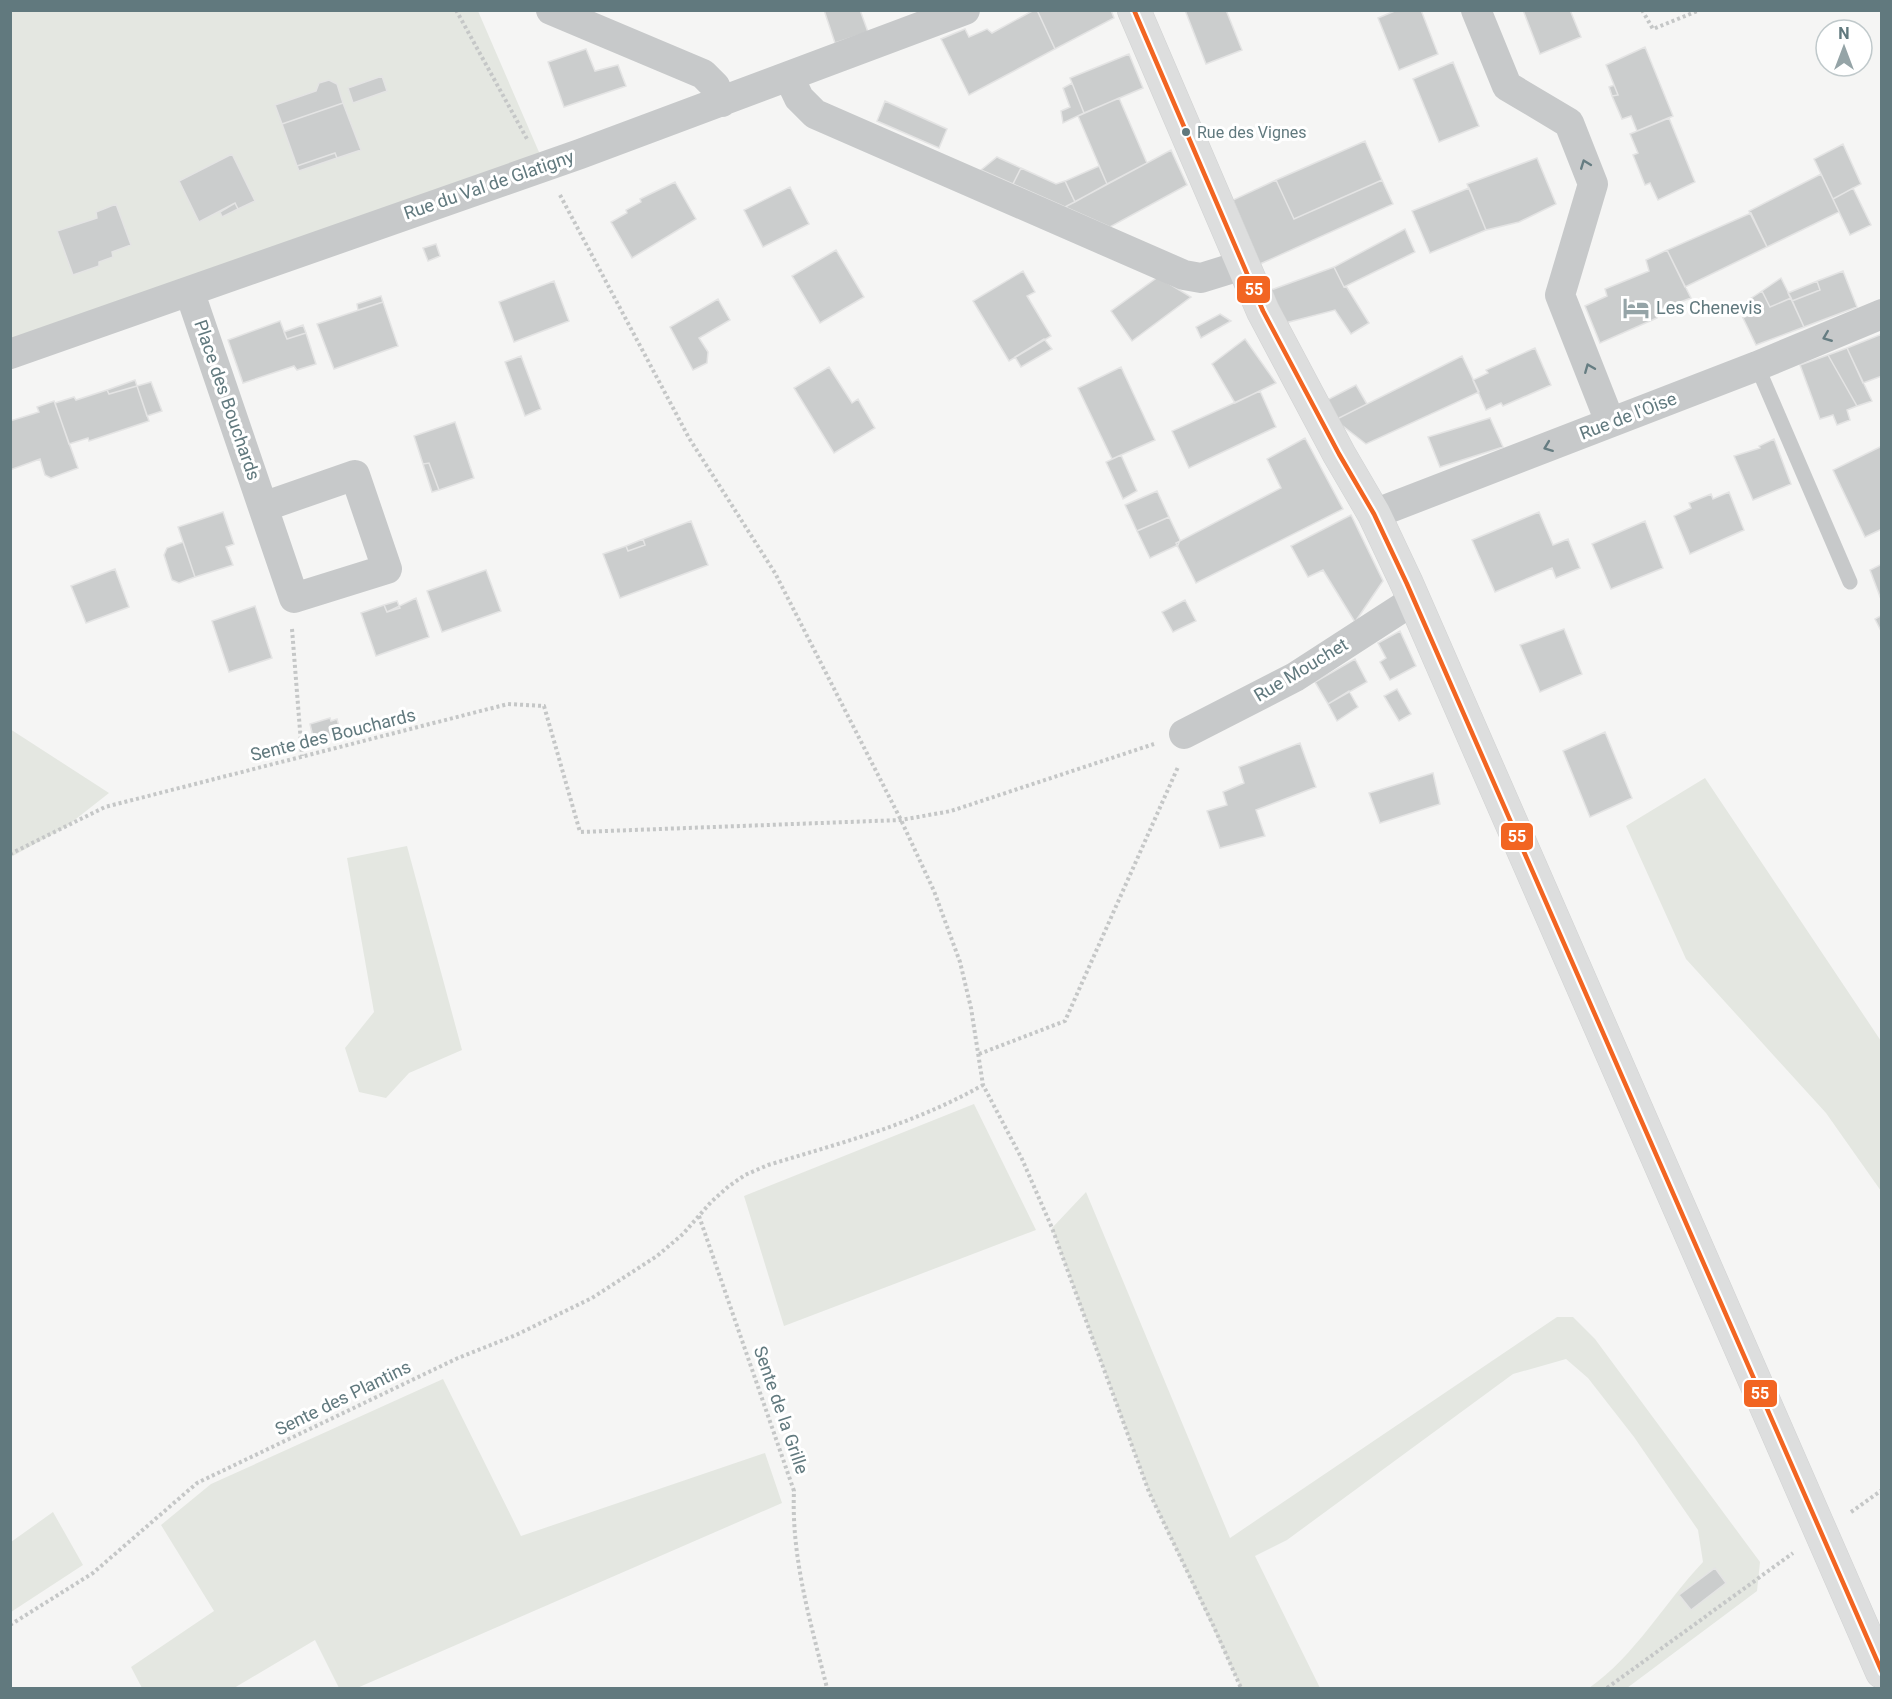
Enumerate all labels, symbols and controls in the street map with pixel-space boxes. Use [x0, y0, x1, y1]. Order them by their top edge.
north arrow [1814, 18, 1874, 78]
text: N [1838, 24, 1850, 43]
place label: Rue des Vignes [1197, 123, 1307, 142]
marker: Rue des Vignes [1180, 126, 1192, 138]
street label: Rue du Val de Glatigny [401, 145, 577, 224]
one-way arrow [1580, 159, 1593, 170]
line badge: 55 [1236, 275, 1271, 304]
text: 55 [1245, 280, 1263, 299]
hotel icon: Les Chenevis [1621, 293, 1651, 323]
place label: Les Chenevis [1656, 297, 1762, 318]
street label: Place des Bouchards [190, 317, 265, 483]
one-way arrow [1823, 330, 1834, 342]
one-way arrow [1584, 363, 1596, 374]
street label: Rue de l'Oise [1576, 387, 1679, 444]
one-way arrow [1544, 439, 1554, 452]
street label: Rue Mouchet [1250, 633, 1352, 706]
street label: Sente des Bouchards [248, 704, 418, 765]
line badge: 55 [1500, 822, 1534, 851]
text: 55 [1508, 827, 1526, 846]
street label: Sente de la Grille [750, 1343, 813, 1477]
street label: Sente des Plantins [271, 1356, 414, 1440]
line badge: 55 [1743, 1379, 1778, 1408]
text: 55 [1751, 1384, 1769, 1403]

